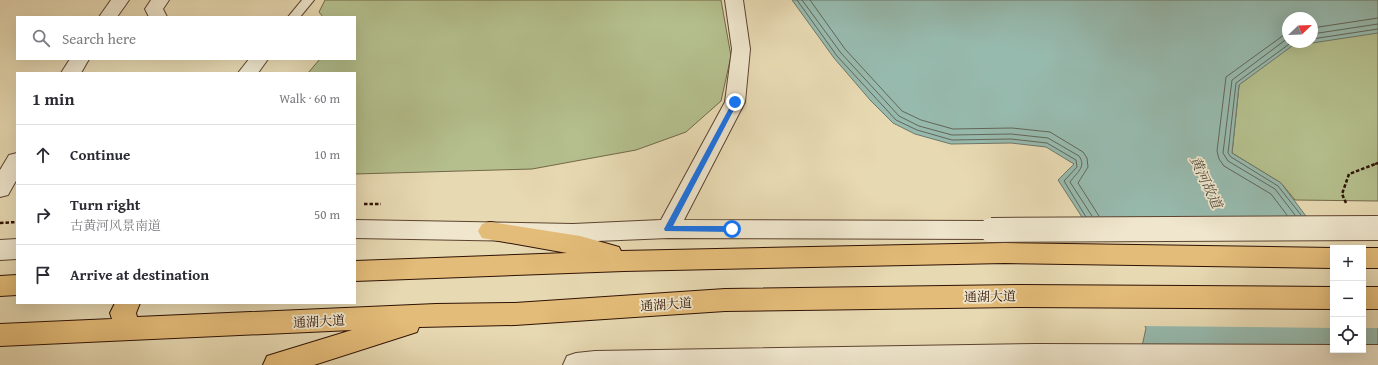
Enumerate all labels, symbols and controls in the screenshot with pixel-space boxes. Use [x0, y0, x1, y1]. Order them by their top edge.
north arrow [1282, 12, 1318, 48]
search box [16, 16, 356, 60]
icon: search [30, 27, 52, 49]
text: Search here [62, 28, 136, 49]
text: 1 min [32, 86, 74, 111]
text: Walk · 60 m [279, 89, 340, 108]
route end [726, 93, 744, 111]
icon: ahead [32, 144, 54, 166]
text: Continue [70, 144, 131, 165]
text: 10 m [314, 145, 340, 164]
water label: 黄河故道 [1185, 152, 1228, 213]
text: Turn right [70, 194, 141, 215]
icon: right [32, 204, 54, 226]
text: 50 m [314, 205, 340, 224]
text: 古黄河风景南道 [70, 216, 161, 235]
route start [723, 220, 741, 238]
map controls [1330, 245, 1366, 353]
button: + [1330, 245, 1366, 281]
icon: arrive [32, 264, 54, 286]
text: Arrive at destination [70, 264, 209, 285]
button: − [1330, 281, 1366, 317]
street label: 通湖大道 [964, 287, 1016, 306]
street label: 通湖大道 [639, 293, 693, 316]
street label: 通湖大道 [293, 311, 345, 332]
button: locate [1330, 317, 1366, 353]

